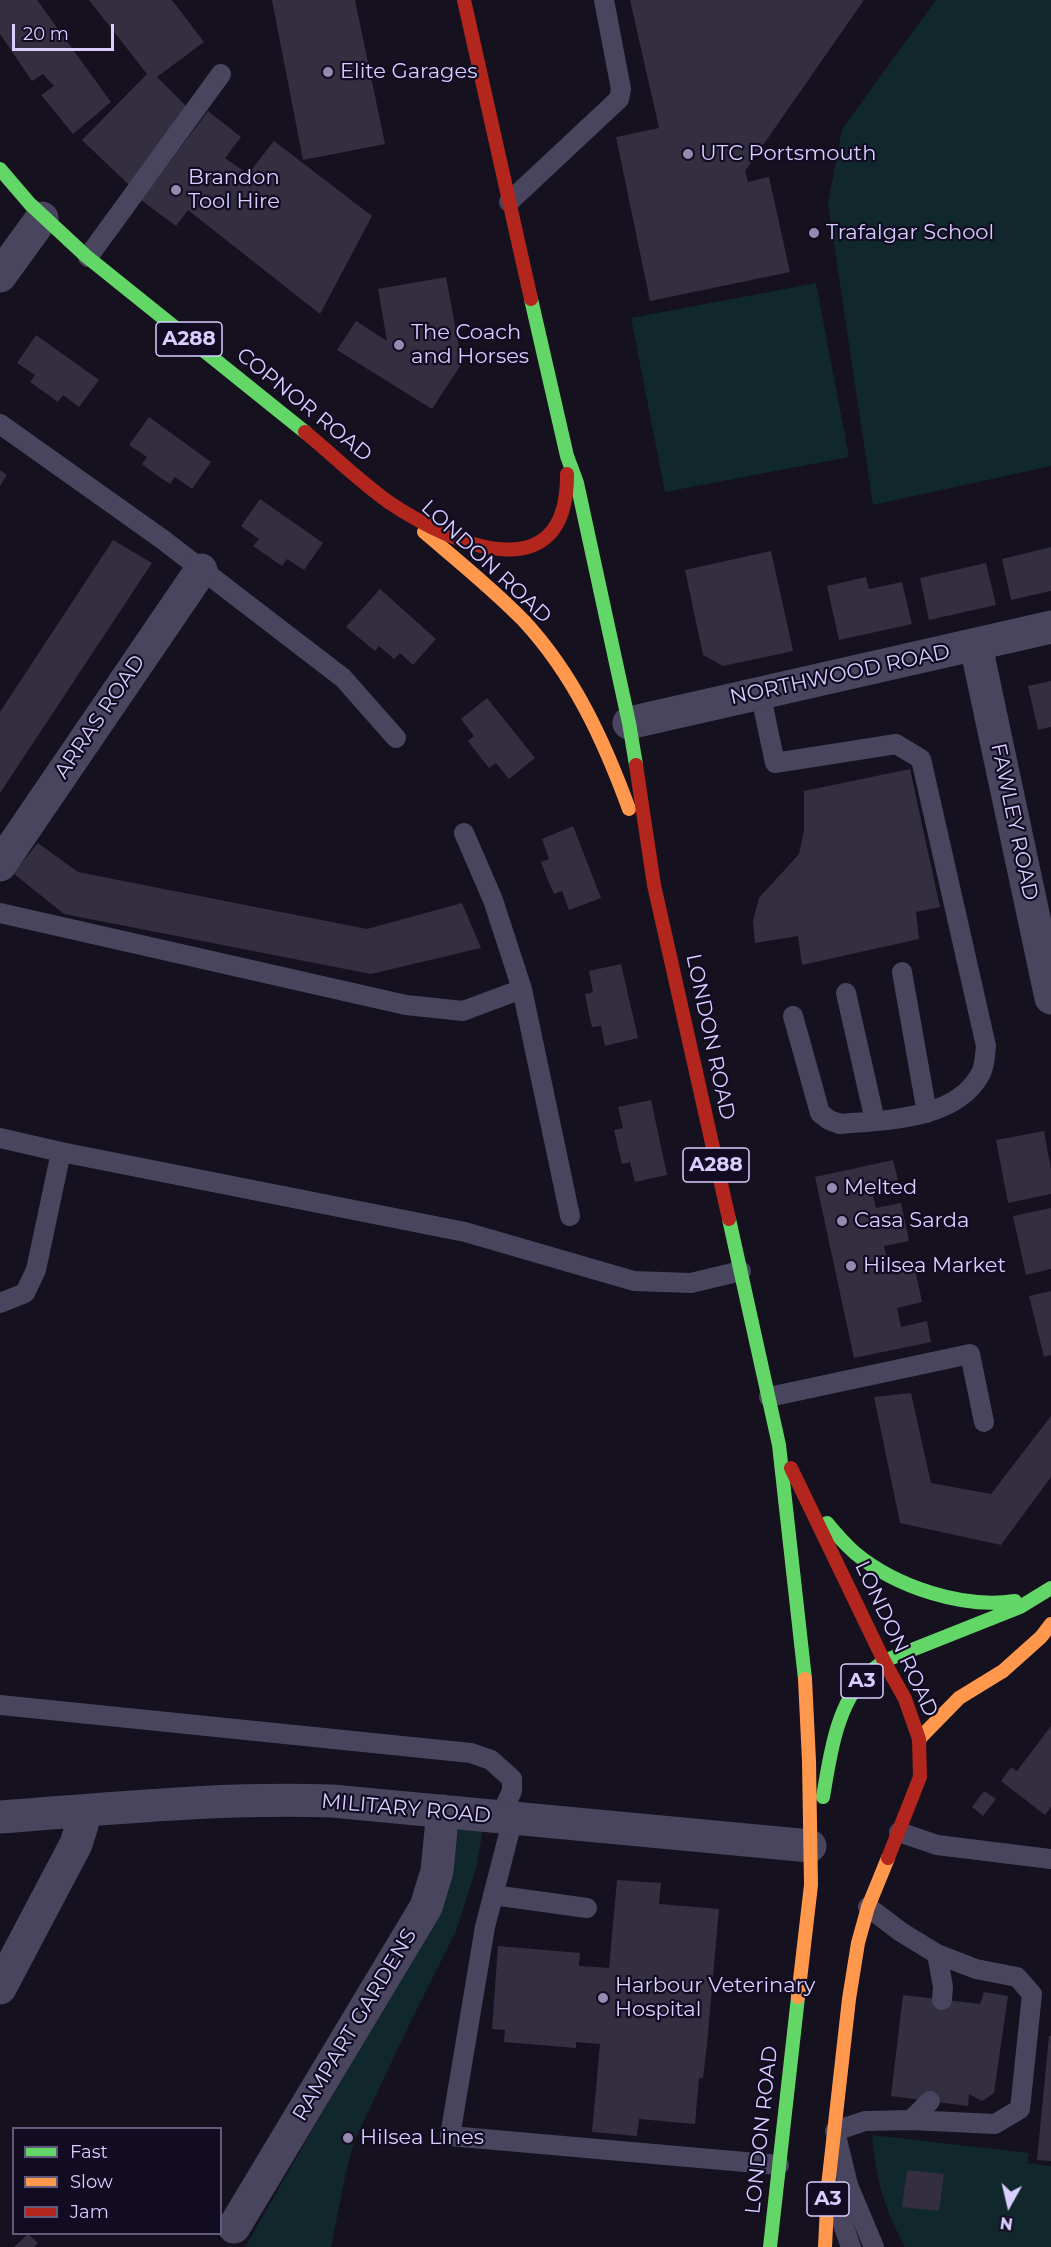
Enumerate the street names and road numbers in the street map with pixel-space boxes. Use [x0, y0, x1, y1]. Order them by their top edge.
road number: A288 [156, 322, 222, 356]
street label: COPNOR ROAD [231, 343, 377, 467]
street label: LONDON ROAD [415, 495, 557, 629]
street label: NORTHWOOD ROAD [728, 639, 952, 711]
street label: ARRAS ROAD [49, 650, 151, 784]
street label: FAWLEY ROAD [985, 741, 1043, 903]
street label: LONDON ROAD [680, 952, 740, 1122]
road number: A288 [683, 1148, 749, 1182]
street label: LONDON ROAD [849, 1557, 943, 1721]
road number: A3 [841, 1664, 883, 1698]
street label: MILITARY ROAD [320, 1789, 492, 1829]
street label: RAMPART GARDENS [288, 1924, 422, 2126]
street label: LONDON ROAD [741, 2044, 783, 2216]
road number: A3 [807, 2182, 849, 2216]

